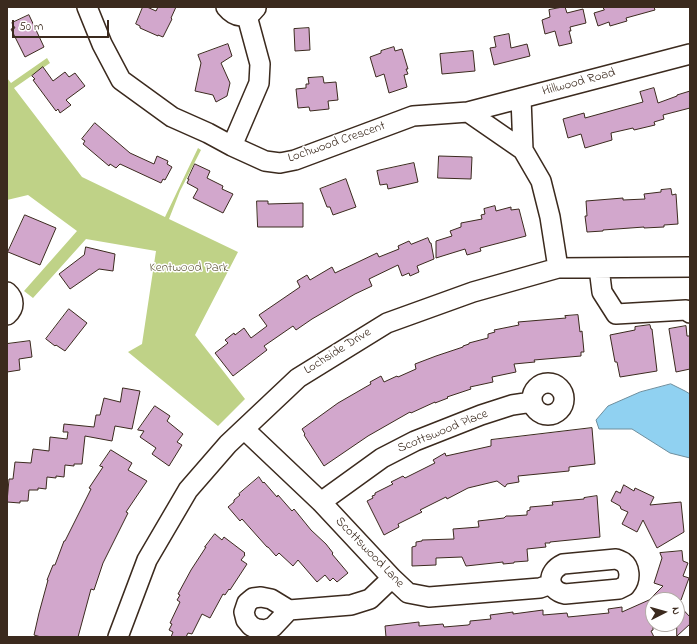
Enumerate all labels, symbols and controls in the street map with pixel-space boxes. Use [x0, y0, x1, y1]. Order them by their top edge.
scale bar [14, 12, 111, 38]
text: 50 m [19, 18, 43, 36]
street label: Hillwood Road [541, 66, 617, 100]
street label: Lochwood Crescent [286, 119, 388, 167]
park label: Kentwood Park [150, 261, 228, 277]
street label: Lochside Drive [302, 325, 374, 379]
street label: Scottswood Place [395, 407, 491, 457]
street label: Scottswood Lane [331, 514, 407, 592]
north arrow [645, 592, 685, 632]
text: N [668, 606, 684, 615]

